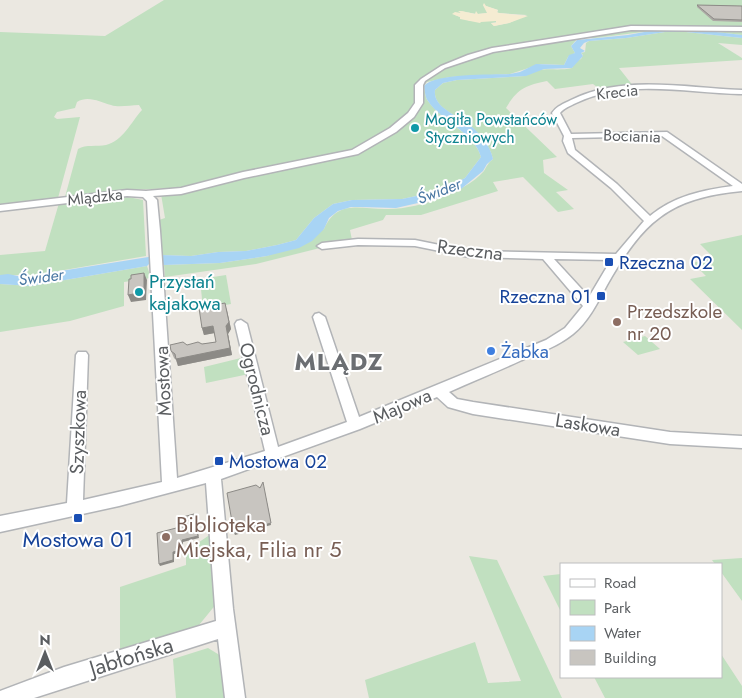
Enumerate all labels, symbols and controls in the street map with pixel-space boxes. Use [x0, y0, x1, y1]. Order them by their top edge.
street label: Krecia [595, 78, 639, 106]
place label: Mogiła Powstańców Styczniowych [425, 108, 557, 149]
marker: Mogiła Powstańców Styczniowych [409, 122, 421, 134]
street label: Bociania [603, 124, 661, 148]
water label: Świder [414, 172, 466, 210]
street label: Mlądzka [66, 183, 124, 211]
street label: Rzeczna [436, 233, 504, 267]
place label: Rzeczna 02 [619, 249, 713, 276]
marker: Rzeczna 02 [603, 256, 615, 268]
water label: Świder [17, 263, 67, 291]
place label: Przystań kajakowa [149, 268, 221, 317]
place label: Rzeczna 01 [500, 283, 591, 310]
marker: Przystań kajakowa [133, 286, 145, 298]
marker: Rzeczna 01 [595, 290, 607, 302]
place label: Przedszkole nr 20 [627, 298, 722, 347]
marker: Przedszkole nr 20 [611, 316, 623, 328]
place label: Żabka [501, 338, 549, 365]
street label: Ogrodnicza [232, 340, 282, 438]
district label: MLĄDZ [294, 344, 384, 379]
street label: Mostowa [148, 345, 178, 417]
marker: Żabka [485, 345, 497, 357]
street label: Majowa [368, 382, 436, 430]
street label: Szyszkowa [63, 389, 93, 475]
street label: Laskowa [554, 407, 622, 443]
place label: Mostowa 02 [229, 448, 327, 475]
marker: Mostowa 02 [213, 455, 225, 467]
place label: Biblioteka Miejska, Filia nr 5 [176, 508, 342, 565]
marker: Mostowa 01 [72, 512, 84, 524]
place label: Mostowa 01 [23, 523, 133, 555]
marker: Biblioteka Miejska, Filia nr 5 [160, 531, 172, 543]
legend [560, 563, 722, 678]
text: Road [604, 572, 636, 594]
text: Park [604, 597, 631, 619]
text: Water [604, 622, 642, 644]
north arrow [20, 628, 70, 678]
street label: Jabłońska [82, 628, 177, 685]
text: N [39, 630, 51, 650]
text: Building [604, 647, 656, 669]

